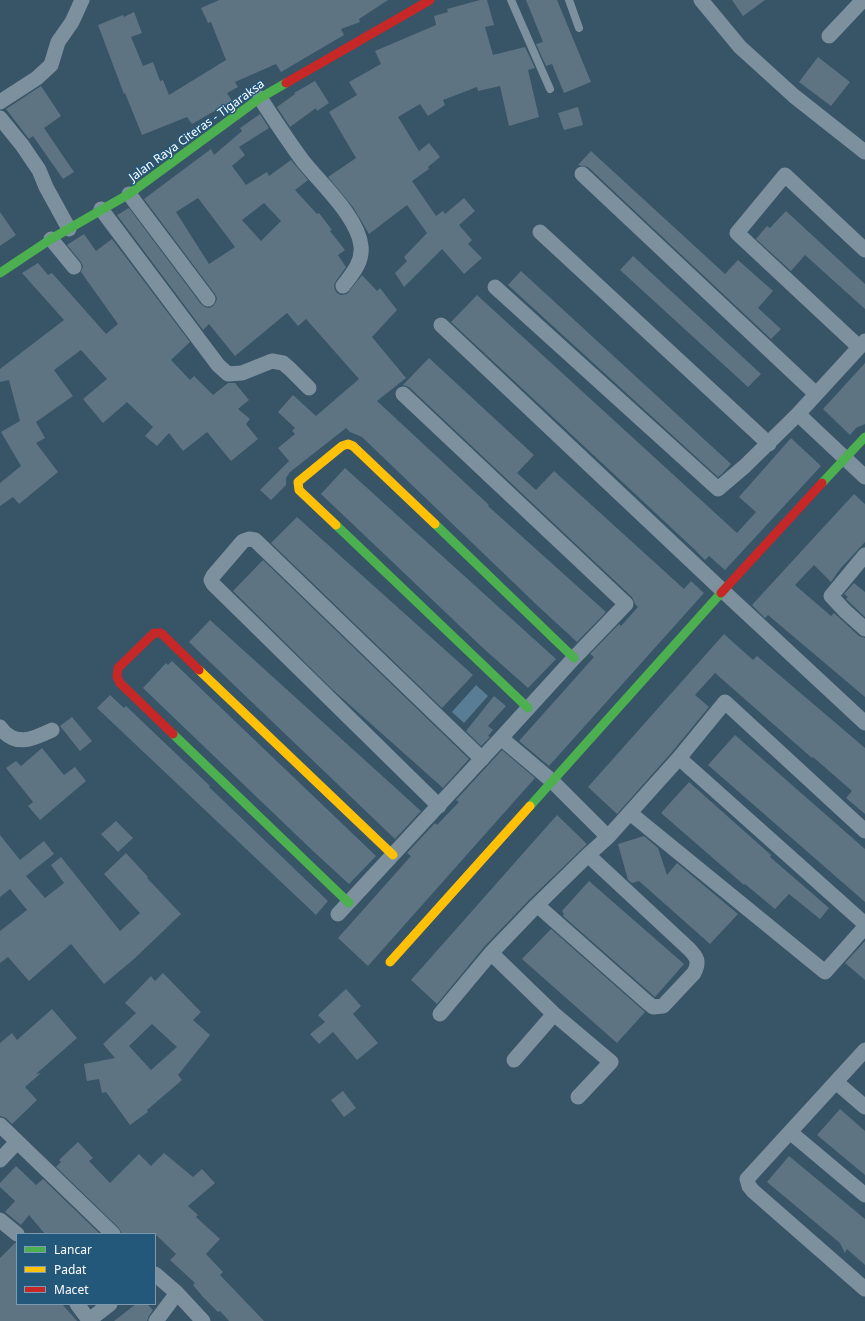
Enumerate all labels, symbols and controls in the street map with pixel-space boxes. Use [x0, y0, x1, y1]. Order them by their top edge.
street label: Jalan Raya Citeras - Tigaraksa [126, 77, 268, 185]
legend [16, 1233, 156, 1305]
text: Lancar [54, 1241, 92, 1258]
text: Padat [54, 1261, 86, 1278]
text: Macet [54, 1281, 88, 1298]

